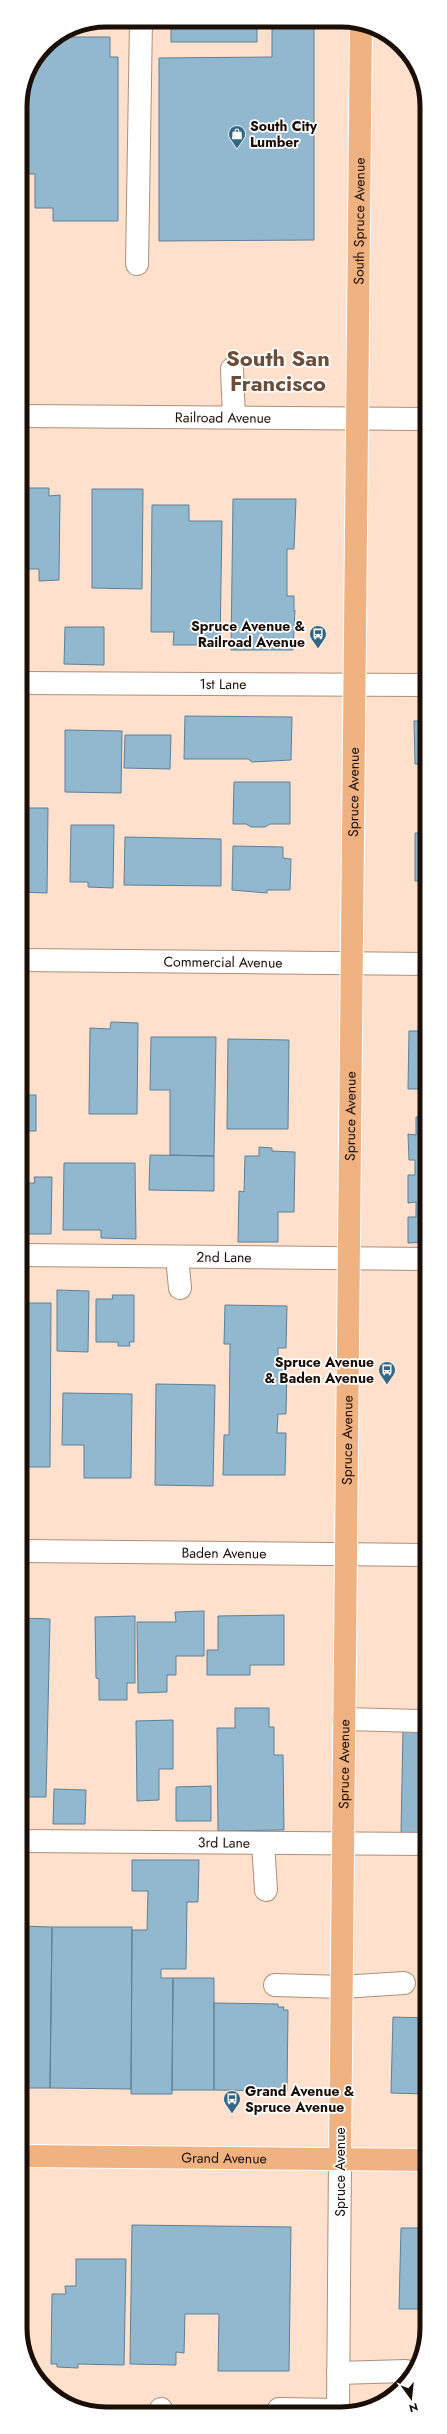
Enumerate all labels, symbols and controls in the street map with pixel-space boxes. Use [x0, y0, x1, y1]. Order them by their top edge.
place label: South City Lumber [250, 116, 318, 152]
shop icon: South City Lumber [227, 124, 247, 149]
street label: South Spruce Avenue [348, 157, 370, 285]
district label: South San Francisco [226, 342, 330, 399]
street label: Railroad Avenue [175, 407, 271, 428]
place label: Spruce Avenue & Railroad Avenue [191, 616, 305, 652]
bus stop icon: Spruce Avenue & Railroad Avenue [308, 624, 328, 649]
street label: 1st Lane [199, 674, 247, 694]
street label: Spruce Avenue [343, 747, 364, 837]
street label: Commercial Avenue [163, 951, 283, 973]
street label: Spruce Avenue [340, 1071, 361, 1161]
street label: 2nd Lane [196, 1247, 252, 1267]
place label: Spruce Avenue & Baden Avenue [265, 1352, 374, 1388]
bus stop icon: Spruce Avenue & Baden Avenue [377, 1360, 397, 1385]
street label: Spruce Avenue [337, 1395, 358, 1485]
street label: Baden Avenue [181, 1543, 267, 1563]
street label: Spruce Avenue [333, 1719, 354, 1809]
street label: 3rd Lane [198, 1832, 250, 1853]
place label: Grand Avenue & Spruce Avenue [245, 2081, 355, 2117]
bus stop icon: Grand Avenue & Spruce Avenue [222, 2089, 242, 2114]
street label: Spruce Avenue [330, 2127, 350, 2217]
street label: Grand Avenue [181, 2148, 267, 2168]
north arrow [391, 2378, 431, 2418]
text: N [407, 2399, 420, 2417]

